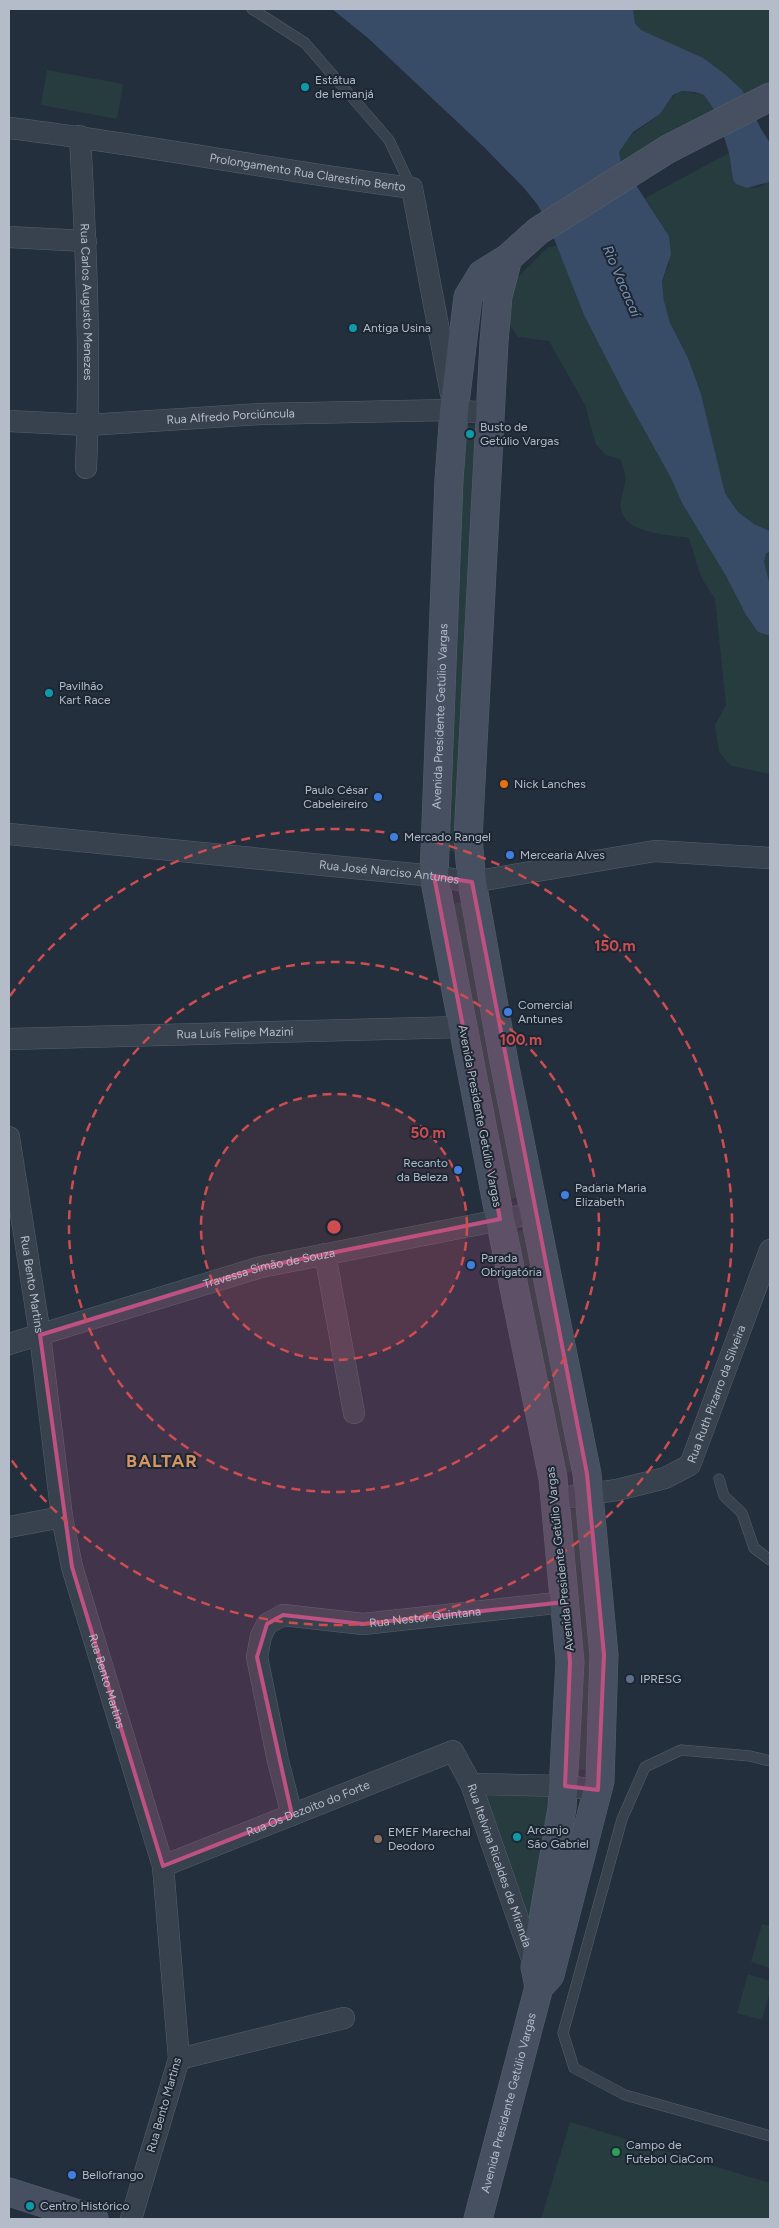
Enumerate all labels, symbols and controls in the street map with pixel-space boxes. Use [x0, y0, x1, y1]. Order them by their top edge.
place label: Estátua de Iemanjá [315, 73, 374, 101]
marker: Estátua de Iemanjá [299, 81, 311, 93]
street label: Prolongamento Rua Clarestino Bento [209, 151, 407, 194]
street label: Rua Carlos Augusto Menezes [77, 223, 95, 381]
water label: Rio Vacacaí [599, 243, 645, 321]
place label: Antiga Usina [363, 321, 431, 335]
marker: Antiga Usina [347, 322, 359, 334]
street label: Rua Alfredo Porciúncula [166, 406, 295, 427]
place label: Busto de Getúlio Vargas [480, 420, 559, 448]
marker: Busto de Getúlio Vargas [464, 428, 476, 440]
street label: Avenida Presidente Getúlio Vargas [430, 623, 451, 809]
place label: Pavilhão Kart Race [59, 679, 111, 707]
marker: Pavilhão Kart Race [43, 687, 55, 699]
place label: Nick Lanches [514, 777, 586, 791]
marker: Nick Lanches [498, 778, 510, 790]
place label: Paulo César Cabeleireiro [303, 783, 368, 811]
marker: Paulo César Cabeleireiro [372, 791, 384, 803]
place label: Mercado Rangel [404, 830, 491, 844]
marker: Mercado Rangel [388, 831, 400, 843]
place label: Mercearia Alves [520, 848, 605, 862]
marker: Mercearia Alves [504, 849, 516, 861]
street label: Rua José Narciso Antunes [318, 858, 461, 887]
text: 150 m [594, 937, 636, 955]
place label: Comercial Antunes [518, 998, 572, 1026]
marker: Comercial Antunes [502, 1006, 514, 1018]
street label: Rua Luís Felipe Mazini [176, 1024, 294, 1042]
street label: Avenida Presidente Getúlio Vargas [455, 1024, 505, 1209]
text: 100 m [500, 1031, 542, 1049]
text: 50 m [410, 1124, 446, 1142]
place label: Recanto da Beleza [397, 1156, 448, 1184]
marker: Recanto da Beleza [452, 1164, 464, 1176]
place label: Padaria Maria Elizabeth [575, 1181, 646, 1209]
marker: Padaria Maria Elizabeth [559, 1189, 571, 1201]
centre of rings [325, 1218, 343, 1236]
street label: Rua Bento Martins [18, 1235, 47, 1334]
street label: Travessa Simão de Souza [201, 1246, 336, 1291]
place label: Parada Obrigatória [481, 1251, 542, 1279]
marker: Parada Obrigatória [465, 1259, 477, 1271]
street label: Rua Ruth Pizarro da Silveira [684, 1323, 748, 1465]
district label: BALTAR [126, 1450, 198, 1472]
street label: Avenida Presidente Getúlio Vargas [543, 1466, 577, 1652]
street label: Rua Nestor Quintana [369, 1604, 482, 1630]
street label: Rua Bento Martins [86, 1632, 128, 1731]
place label: IPRESG [640, 1672, 681, 1686]
marker: IPRESG [624, 1673, 636, 1685]
street label: Rua Os Dezoito do Forte [244, 1778, 372, 1839]
street label: Rua Itelvina Ricaldes de Miranda [464, 1782, 534, 1949]
place label: Arcanjo São Gabriel [527, 1823, 589, 1851]
place label: EMEF Marechal Deodoro [388, 1825, 471, 1853]
marker: Arcanjo São Gabriel [511, 1831, 523, 1843]
marker: EMEF Marechal Deodoro [372, 1833, 384, 1845]
street label: Avenida Presidente Getúlio Vargas [478, 2011, 539, 2195]
street label: Rua Bento Martins [144, 2055, 184, 2154]
place label: Campo de Futebol CiaCom [626, 2138, 713, 2166]
marker: Campo de Futebol CiaCom [610, 2146, 622, 2158]
place label: Bellofrango [82, 2168, 143, 2182]
marker: Bellofrango [66, 2169, 78, 2181]
place label: Centro Histórico [40, 2199, 130, 2213]
marker: Centro Histórico [24, 2200, 36, 2212]

